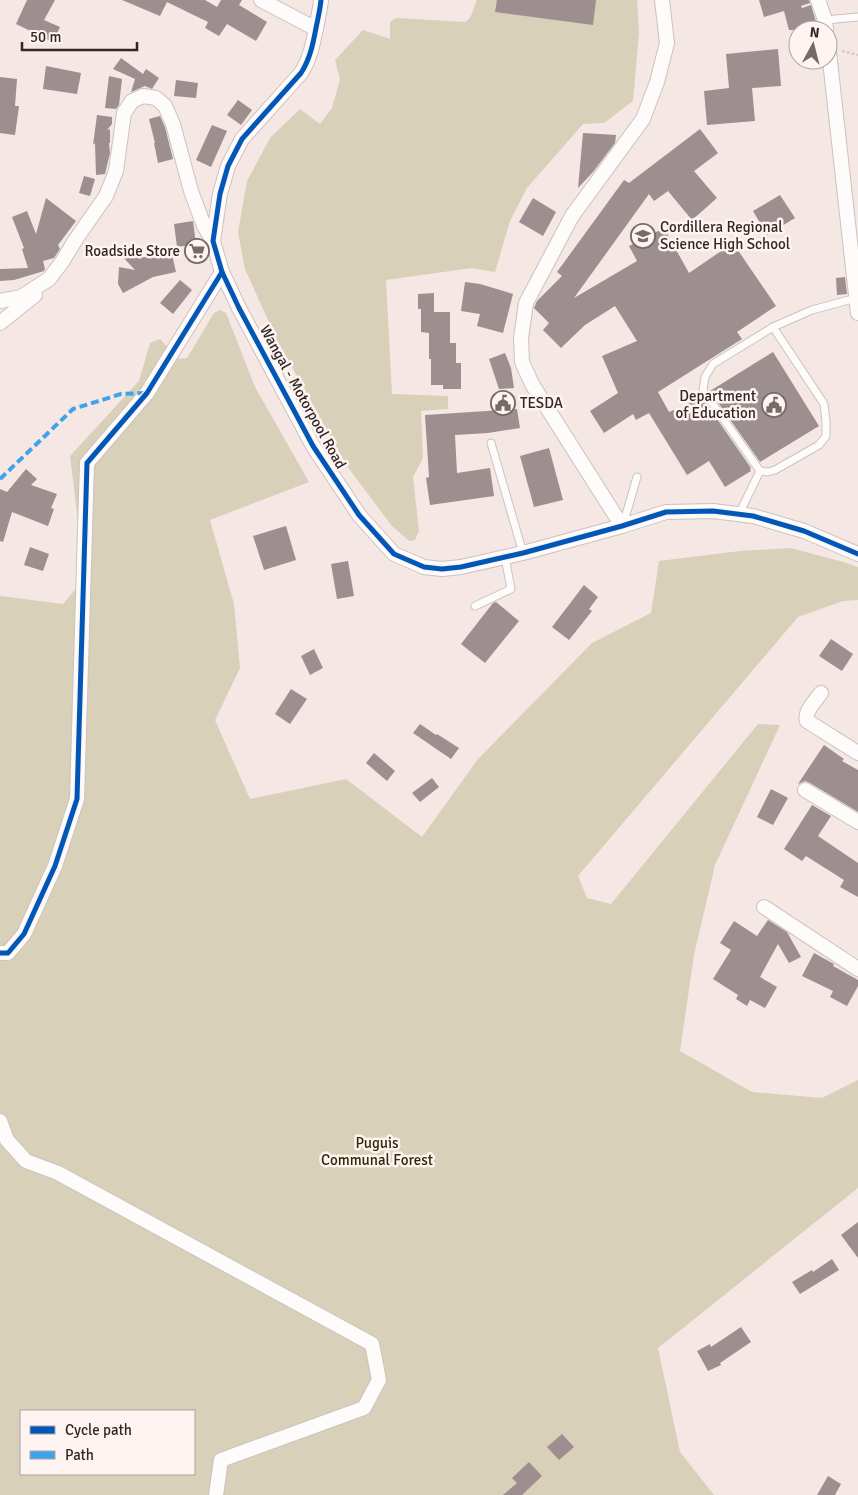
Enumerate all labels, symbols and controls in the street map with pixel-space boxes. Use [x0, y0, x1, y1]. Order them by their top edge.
scale bar [22, 20, 138, 52]
north arrow [788, 20, 838, 70]
text: N [809, 24, 820, 42]
text: 50 m [30, 28, 61, 46]
place label: Cordillera Regional Science High School [660, 218, 790, 253]
school or university icon: Cordillera Regional Science High School [630, 223, 656, 249]
supermarket icon: Roadside Store [184, 238, 210, 264]
place label: Roadside Store [84, 242, 180, 260]
street label: Wangal - Motorpool Road [256, 322, 350, 472]
place label: Department of Education [676, 387, 756, 422]
public building icon: TESDA [490, 390, 516, 416]
public building icon: Department of Education [761, 392, 787, 418]
place label: TESDA [520, 394, 563, 412]
park label: Puguis Communal Forest [321, 1134, 433, 1169]
legend [20, 1410, 195, 1475]
text: Cycle path [65, 1421, 132, 1439]
text: Path [65, 1446, 94, 1464]

